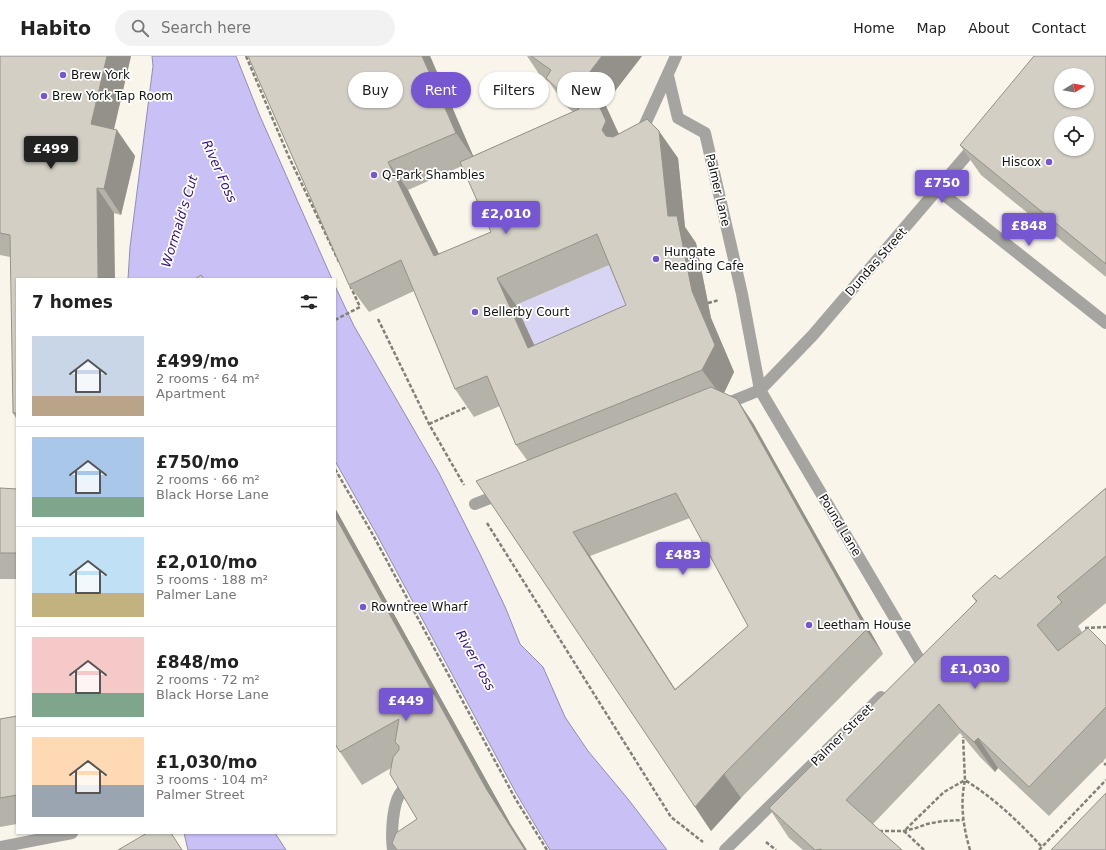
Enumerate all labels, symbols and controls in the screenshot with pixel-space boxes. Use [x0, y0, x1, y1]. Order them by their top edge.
search box [115, 10, 395, 46]
text: Habito [20, 17, 91, 39]
icon: search [129, 17, 151, 39]
text: Search here [161, 19, 251, 37]
text: Home [853, 20, 895, 36]
text: Map [917, 20, 946, 36]
text: About [968, 20, 1010, 36]
text: Contact [1032, 20, 1086, 36]
place label: Brew York [71, 68, 130, 82]
north arrow [1054, 68, 1094, 108]
map controls [1054, 68, 1094, 156]
marker: Brew York [58, 70, 68, 80]
chip: Buy [348, 72, 403, 108]
chip: Rent [411, 72, 471, 108]
chip: Filters [479, 72, 549, 108]
chip: New [557, 72, 615, 108]
place label: Brew York Tap Room [52, 89, 173, 103]
marker: Brew York Tap Room [39, 91, 49, 101]
button: locate [1054, 116, 1094, 156]
pin: £499 [27, 136, 75, 170]
water label: River Foss [199, 138, 240, 205]
text: £499 [33, 141, 69, 156]
street label: Palmer Lane [703, 152, 733, 228]
place label: Hiscox [1002, 155, 1041, 169]
marker: Hiscox [1044, 157, 1054, 167]
place label: Q-Park Shambles [382, 168, 485, 182]
marker: Q-Park Shambles [369, 170, 379, 180]
pin: £750 [918, 170, 966, 204]
water label: Wormald's Cut [158, 172, 201, 269]
text: £750 [924, 175, 960, 190]
pin: £2,010 [473, 201, 539, 235]
text: £2,010 [481, 206, 531, 221]
pin: £848 [1005, 213, 1053, 247]
text: £848 [1011, 218, 1047, 233]
street label: Dundas Street [843, 225, 910, 299]
place label: Hungate Reading Cafe [664, 245, 744, 273]
marker: Hungate Reading Cafe [651, 254, 661, 264]
icon: filters [298, 291, 320, 313]
text: 7 homes [32, 292, 113, 312]
place label: Bellerby Court [483, 305, 569, 319]
marker: Bellerby Court [470, 307, 480, 317]
text: £499/mo [156, 351, 239, 371]
icon: home [64, 352, 112, 400]
text: 2 rooms · 64 m² [156, 371, 260, 386]
text: Apartment [156, 386, 226, 401]
text: £750/mo [156, 452, 239, 472]
icon: home [64, 453, 112, 501]
text: 2 rooms · 66 m² [156, 472, 260, 487]
text: Black Horse Lane [156, 487, 269, 502]
street label: Pound Lane [816, 491, 864, 559]
pin: £483 [659, 542, 707, 576]
text: £483 [665, 547, 701, 562]
text: £2,010/mo [156, 552, 257, 572]
icon: home [64, 553, 112, 601]
text: 5 rooms · 188 m² [156, 572, 268, 587]
text: Palmer Lane [156, 587, 236, 602]
place label: Rowntree Wharf [371, 600, 468, 614]
marker: Rowntree Wharf [358, 602, 368, 612]
place label: Leetham House [817, 618, 911, 632]
marker: Leetham House [804, 620, 814, 630]
water label: River Foss [453, 627, 498, 693]
text: £848/mo [156, 652, 239, 672]
icon: home [64, 653, 112, 701]
pin: £1,030 [942, 656, 1008, 690]
text: £1,030 [950, 661, 1000, 676]
text: 2 rooms · 72 m² [156, 672, 260, 687]
text: Black Horse Lane [156, 687, 269, 702]
pin: £449 [382, 688, 430, 722]
text: £449 [388, 693, 424, 708]
street label: Palmer Street [808, 701, 876, 769]
text: £1,030/mo [156, 752, 257, 772]
icon: home [64, 753, 112, 801]
text: 3 rooms · 104 m² [156, 772, 268, 787]
text: Palmer Street [156, 787, 244, 802]

